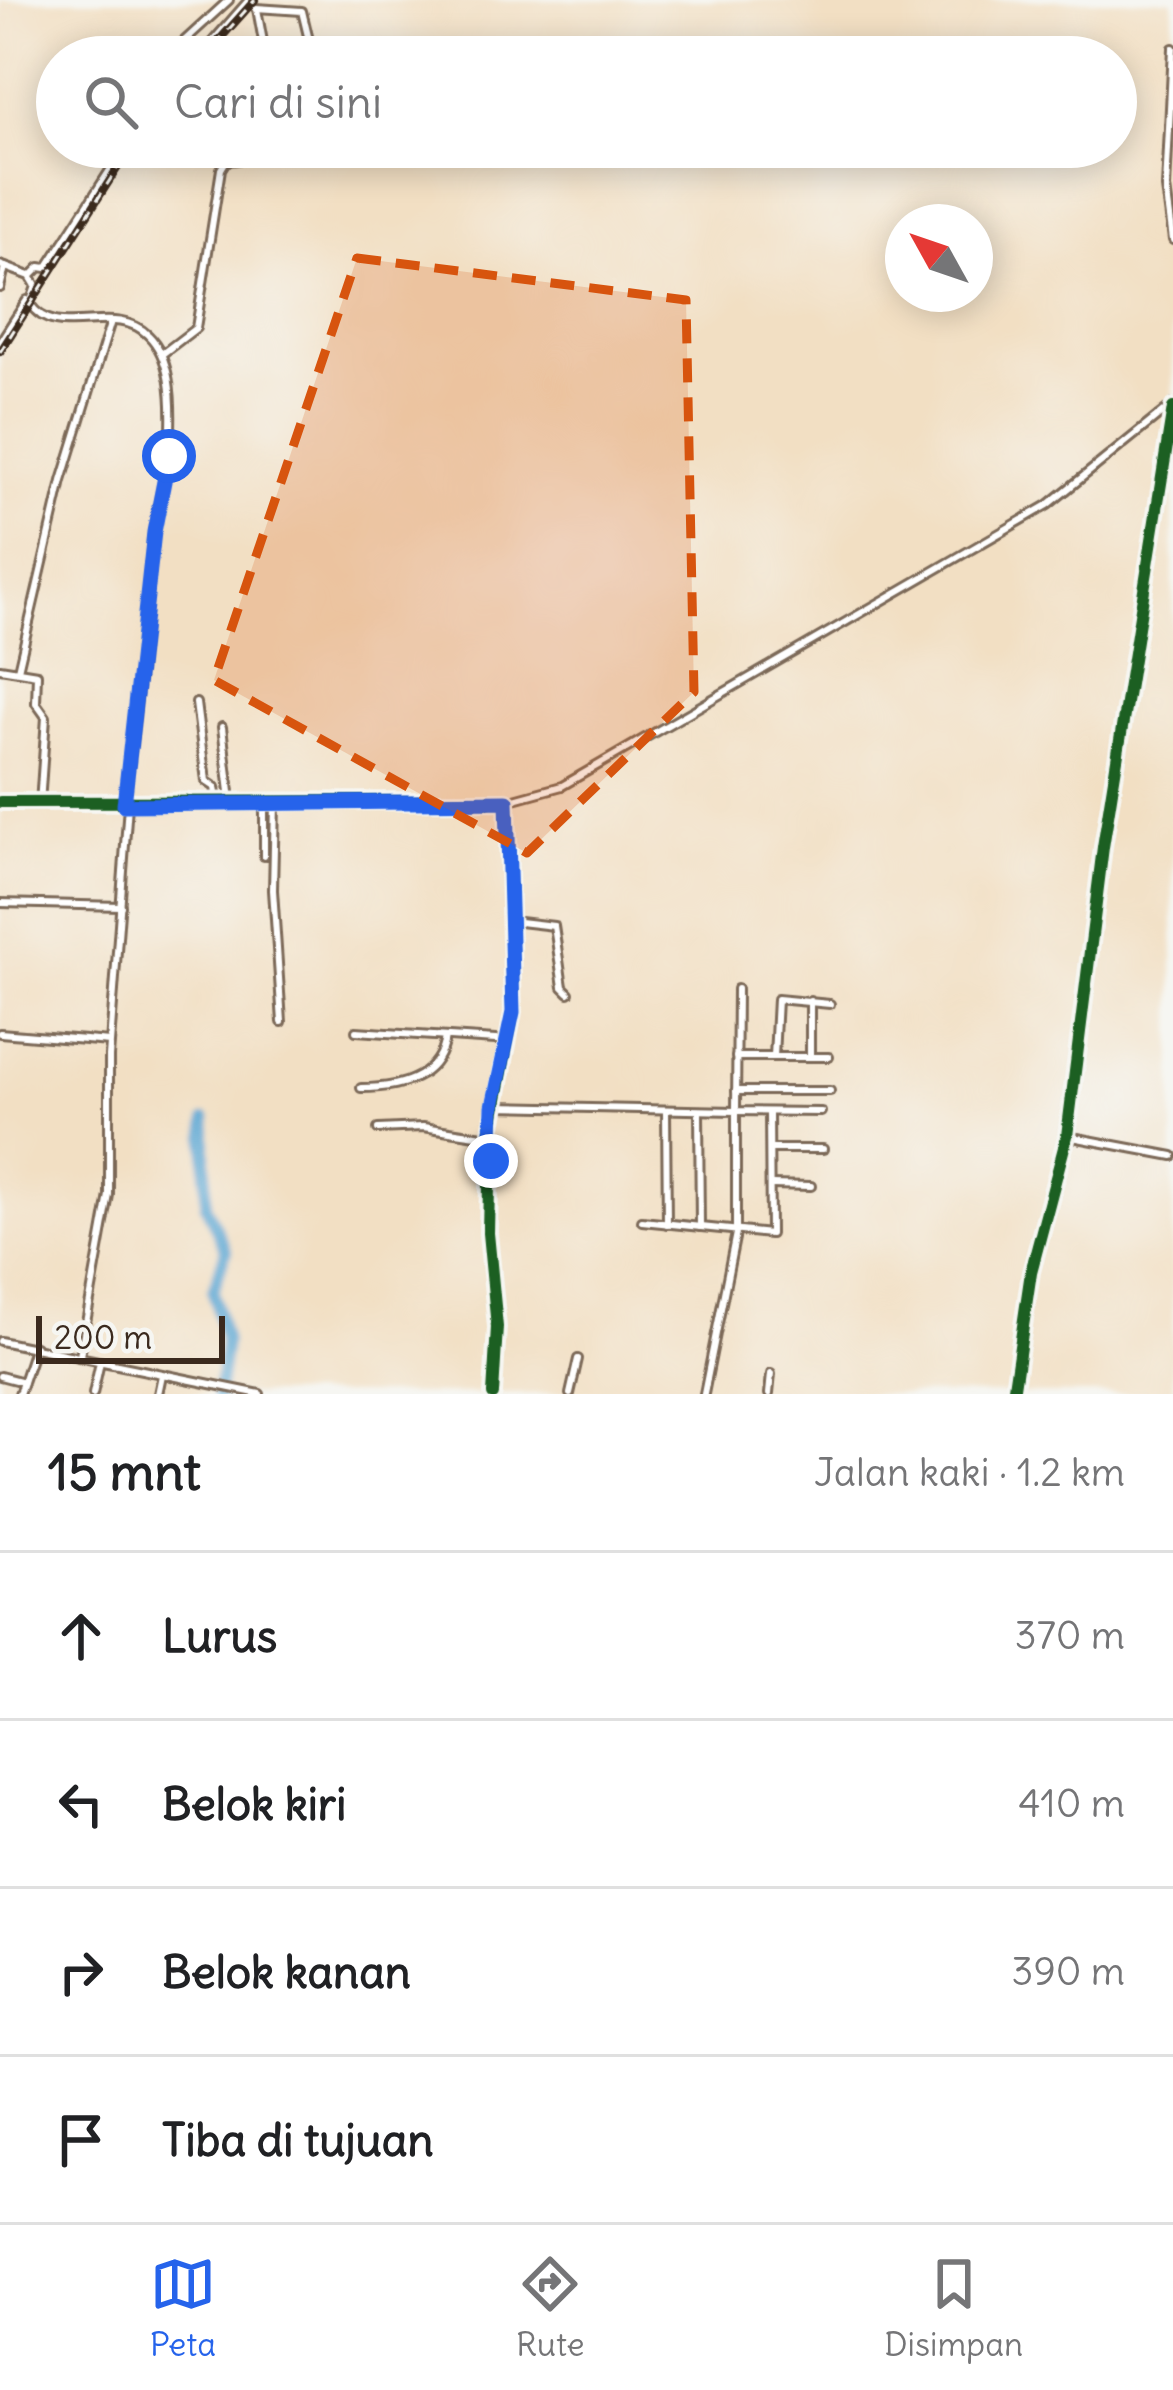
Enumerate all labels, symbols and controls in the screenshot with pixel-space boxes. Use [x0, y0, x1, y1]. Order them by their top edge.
search box [36, 36, 1137, 168]
icon: search [78, 69, 144, 135]
text: Cari di sini [174, 74, 382, 130]
north arrow [885, 204, 993, 312]
route start [142, 429, 196, 483]
route end [464, 1134, 518, 1188]
scale bar [36, 1310, 225, 1363]
text: 200 m [54, 1316, 152, 1358]
text: 15 mnt [48, 1440, 201, 1504]
text: Jalan kaki · 1.2 km [814, 1448, 1125, 1497]
icon: ahead [48, 1603, 114, 1669]
text: Lurus [162, 1608, 277, 1664]
text: 370 m [1015, 1611, 1125, 1660]
icon: left [48, 1771, 114, 1837]
text: Belok kiri [162, 1776, 346, 1832]
text: 410 m [1018, 1779, 1125, 1828]
icon: right [48, 1939, 114, 2005]
text: Belok kanan [162, 1944, 411, 2000]
text: 390 m [1011, 1947, 1125, 1996]
icon: arrive [48, 2107, 114, 2173]
text: Tiba di tujuan [162, 2112, 433, 2168]
tab: Peta [150, 2251, 216, 2365]
tab: Rute [516, 2251, 585, 2365]
tab: Disimpan [884, 2251, 1023, 2365]

